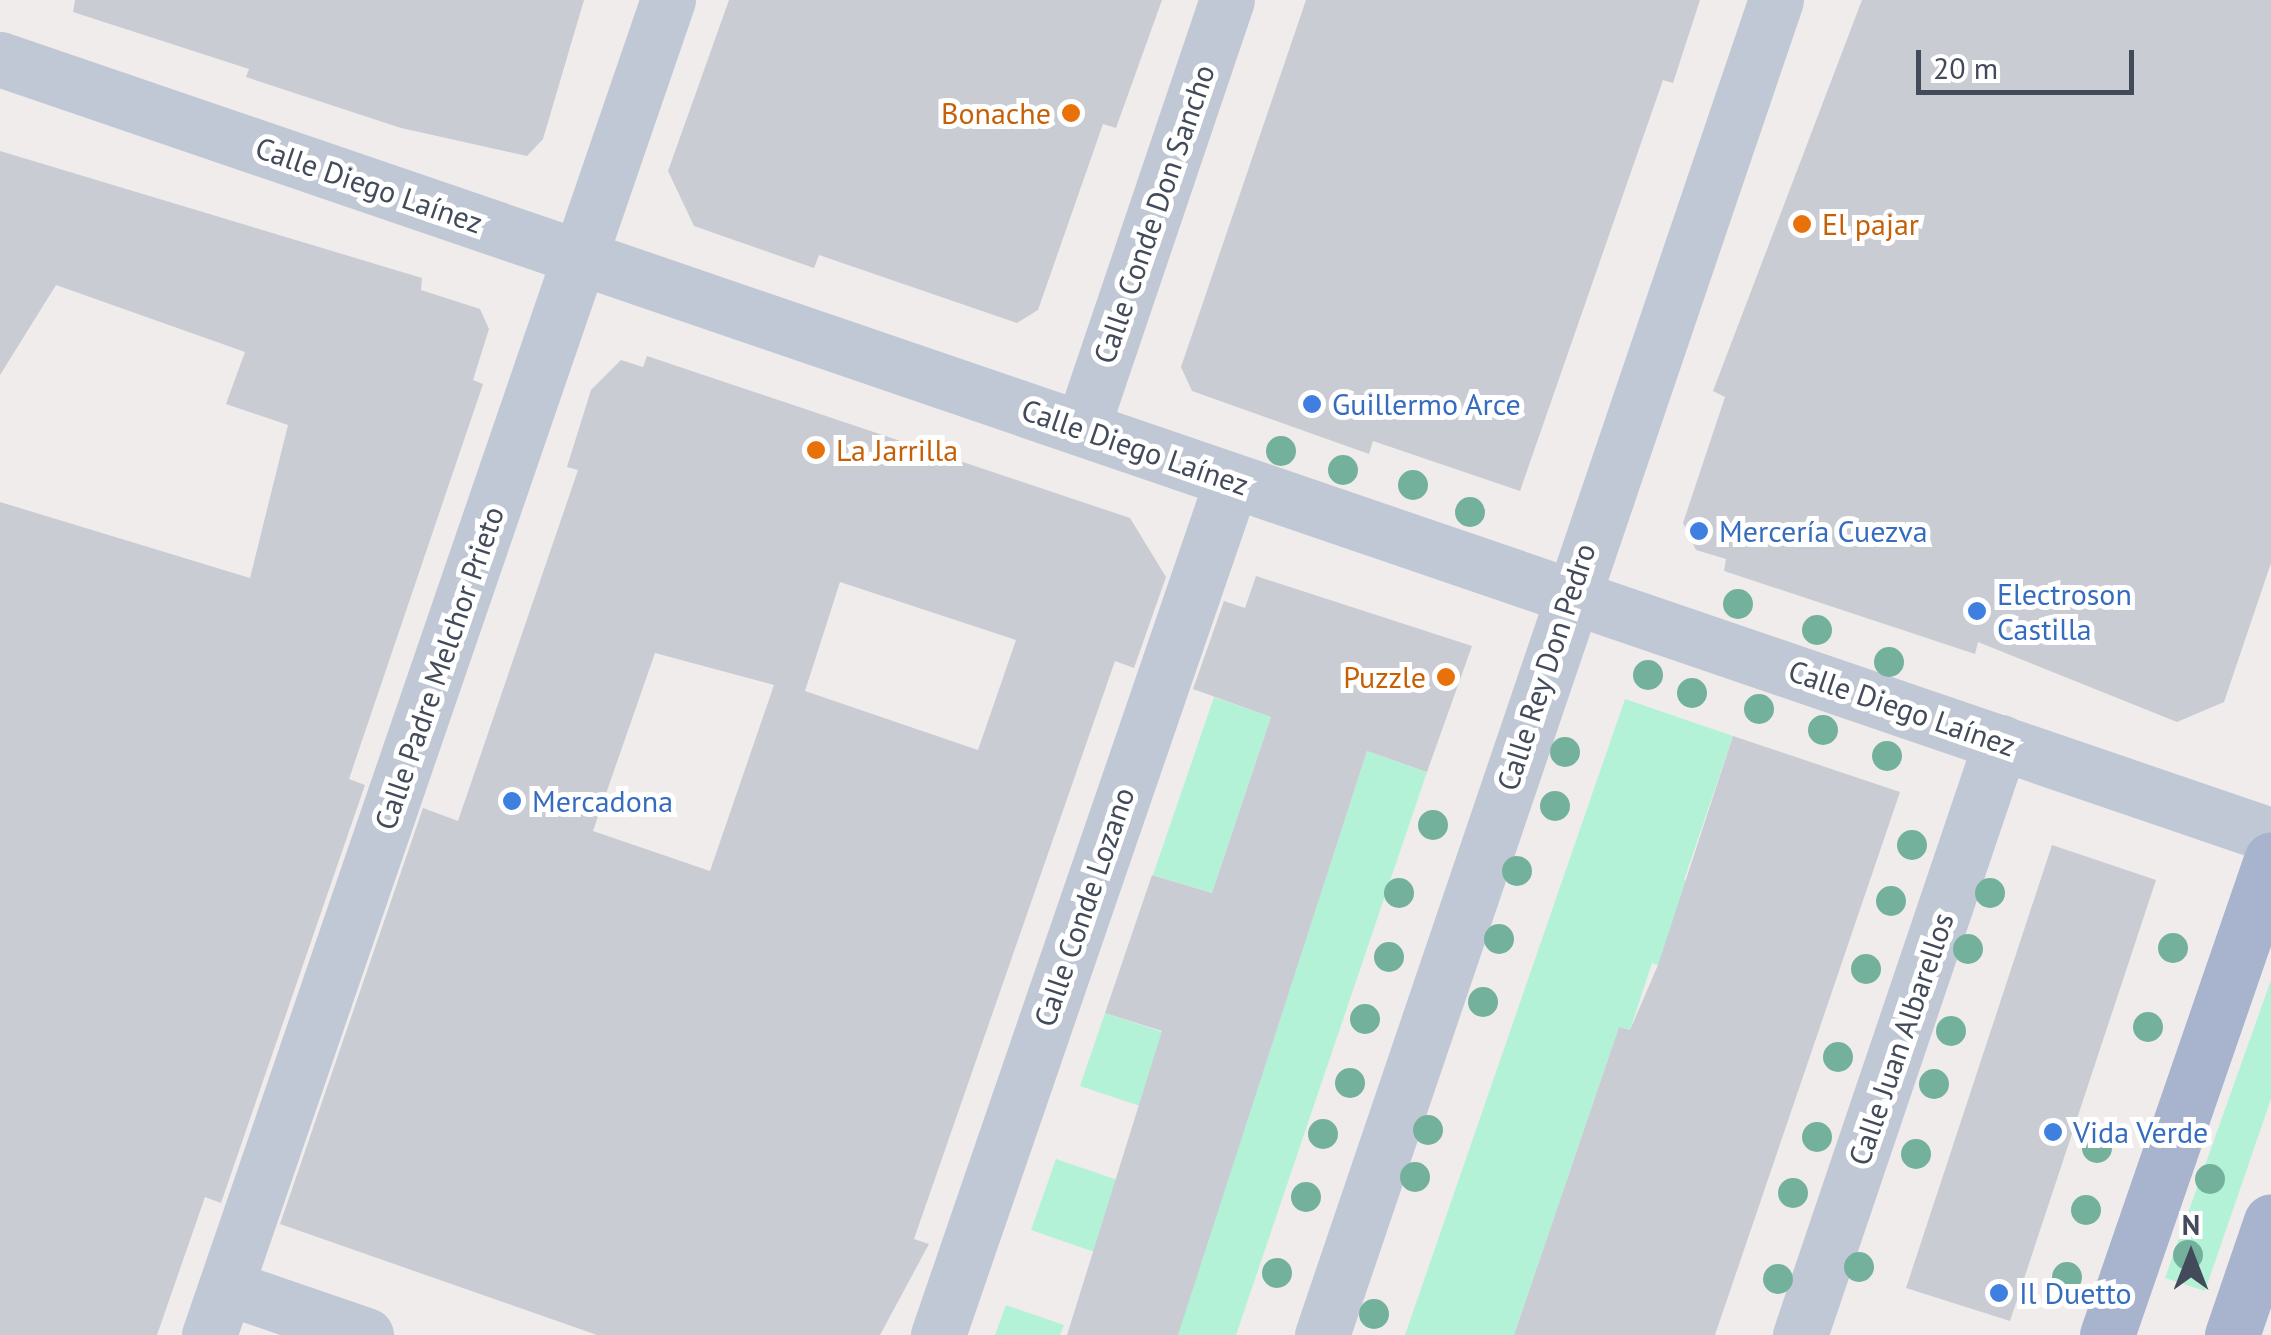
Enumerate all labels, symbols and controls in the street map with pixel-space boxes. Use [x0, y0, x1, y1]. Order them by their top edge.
scale bar [1921, 30, 2138, 92]
text: 20 m [1933, 48, 1998, 87]
street label: Calle Conde Don Sancho [1086, 60, 1222, 368]
place label: Bonache [941, 95, 1051, 131]
marker: Bonache [1060, 102, 1082, 124]
street label: Calle Diego Laínez [251, 129, 487, 241]
place label: El pajar [1822, 206, 1919, 242]
marker: El pajar [1791, 213, 1813, 235]
place label: Guillermo Arce [1332, 386, 1522, 422]
street label: Calle Diego Laínez [1017, 391, 1253, 503]
marker: Guillermo Arce [1301, 393, 1323, 415]
place label: La Jarrilla [836, 432, 958, 468]
marker: La Jarrilla [805, 439, 827, 461]
street label: Calle Padre Melchor Prieto [367, 502, 511, 834]
place label: Mercería Cuezva [1719, 513, 1928, 549]
marker: Mercería Cuezva [1688, 520, 1710, 542]
street label: Calle Rey Don Pedro [1489, 538, 1603, 796]
place label: Electroson Castilla [1997, 576, 2132, 646]
marker: Electroson Castilla [1966, 600, 1988, 622]
street label: Calle Diego Laínez [1784, 652, 2020, 764]
place label: Puzzle [1343, 659, 1426, 695]
marker: Puzzle [1435, 666, 1457, 688]
place label: Mercadona [532, 783, 673, 819]
street label: Calle Conde Lozano [1026, 783, 1142, 1031]
marker: Mercadona [501, 790, 523, 812]
street label: Calle Juan Albarellos [1841, 908, 1961, 1170]
place label: Vida Verde [2073, 1114, 2209, 1150]
marker: Vida Verde [2042, 1121, 2064, 1143]
north arrow [2141, 1205, 2241, 1305]
text: N [2182, 1206, 2200, 1243]
place label: Il Duetto [2019, 1275, 2132, 1311]
marker: Il Duetto [1988, 1282, 2010, 1304]

